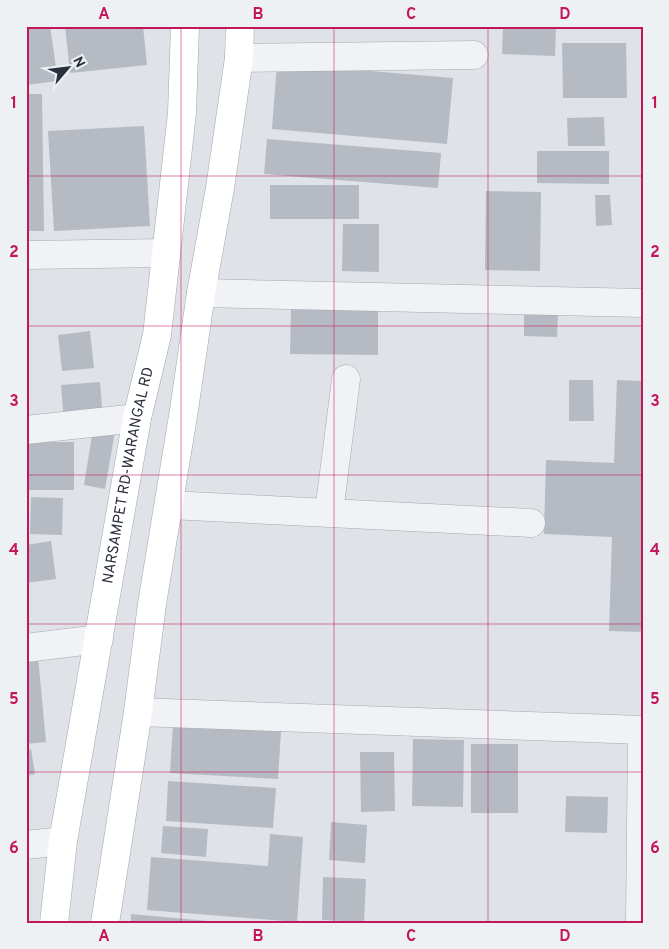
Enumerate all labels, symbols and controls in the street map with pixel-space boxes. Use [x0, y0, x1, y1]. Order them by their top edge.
text: A [98, 5, 110, 25]
text: B [252, 5, 264, 25]
text: C [406, 5, 416, 25]
text: D [559, 5, 571, 25]
north arrow [42, 42, 92, 92]
text: N [68, 54, 88, 71]
text: 1 [11, 94, 17, 114]
text: 1 [652, 94, 658, 114]
text: 2 [9, 243, 19, 263]
text: 2 [650, 243, 660, 263]
street label: NARSAMPET RD-WARANGAL RD [99, 365, 158, 585]
text: 3 [9, 392, 19, 412]
text: 3 [650, 392, 660, 412]
text: 4 [9, 541, 19, 561]
text: 4 [650, 541, 660, 561]
text: 5 [9, 690, 19, 710]
text: 5 [650, 690, 660, 710]
text: 6 [9, 839, 19, 859]
text: 6 [650, 839, 660, 859]
text: A [98, 927, 110, 947]
text: B [252, 927, 264, 947]
text: C [406, 927, 416, 947]
text: D [559, 927, 571, 947]

